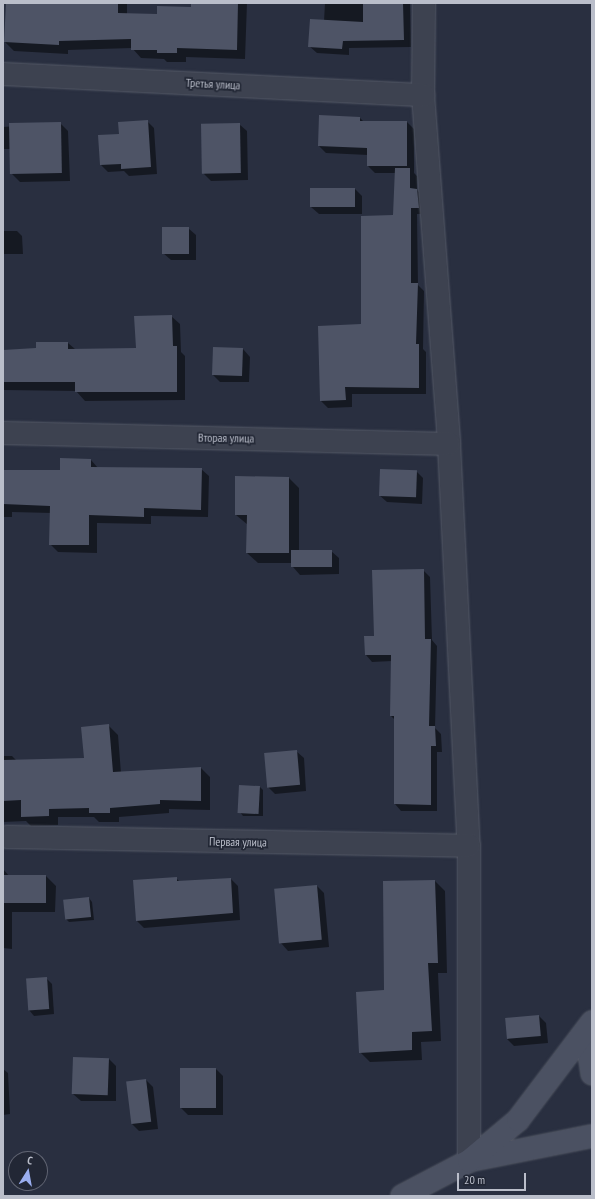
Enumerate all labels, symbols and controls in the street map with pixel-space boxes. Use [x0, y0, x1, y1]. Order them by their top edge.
street label: Третья улица [185, 75, 241, 93]
street label: Вторая улица [198, 430, 254, 446]
street label: Первая улица [209, 834, 267, 850]
north arrow [8, 1151, 48, 1191]
text: С [26, 1153, 34, 1168]
scale bar [459, 1165, 528, 1191]
text: 20 m [464, 1172, 485, 1187]

